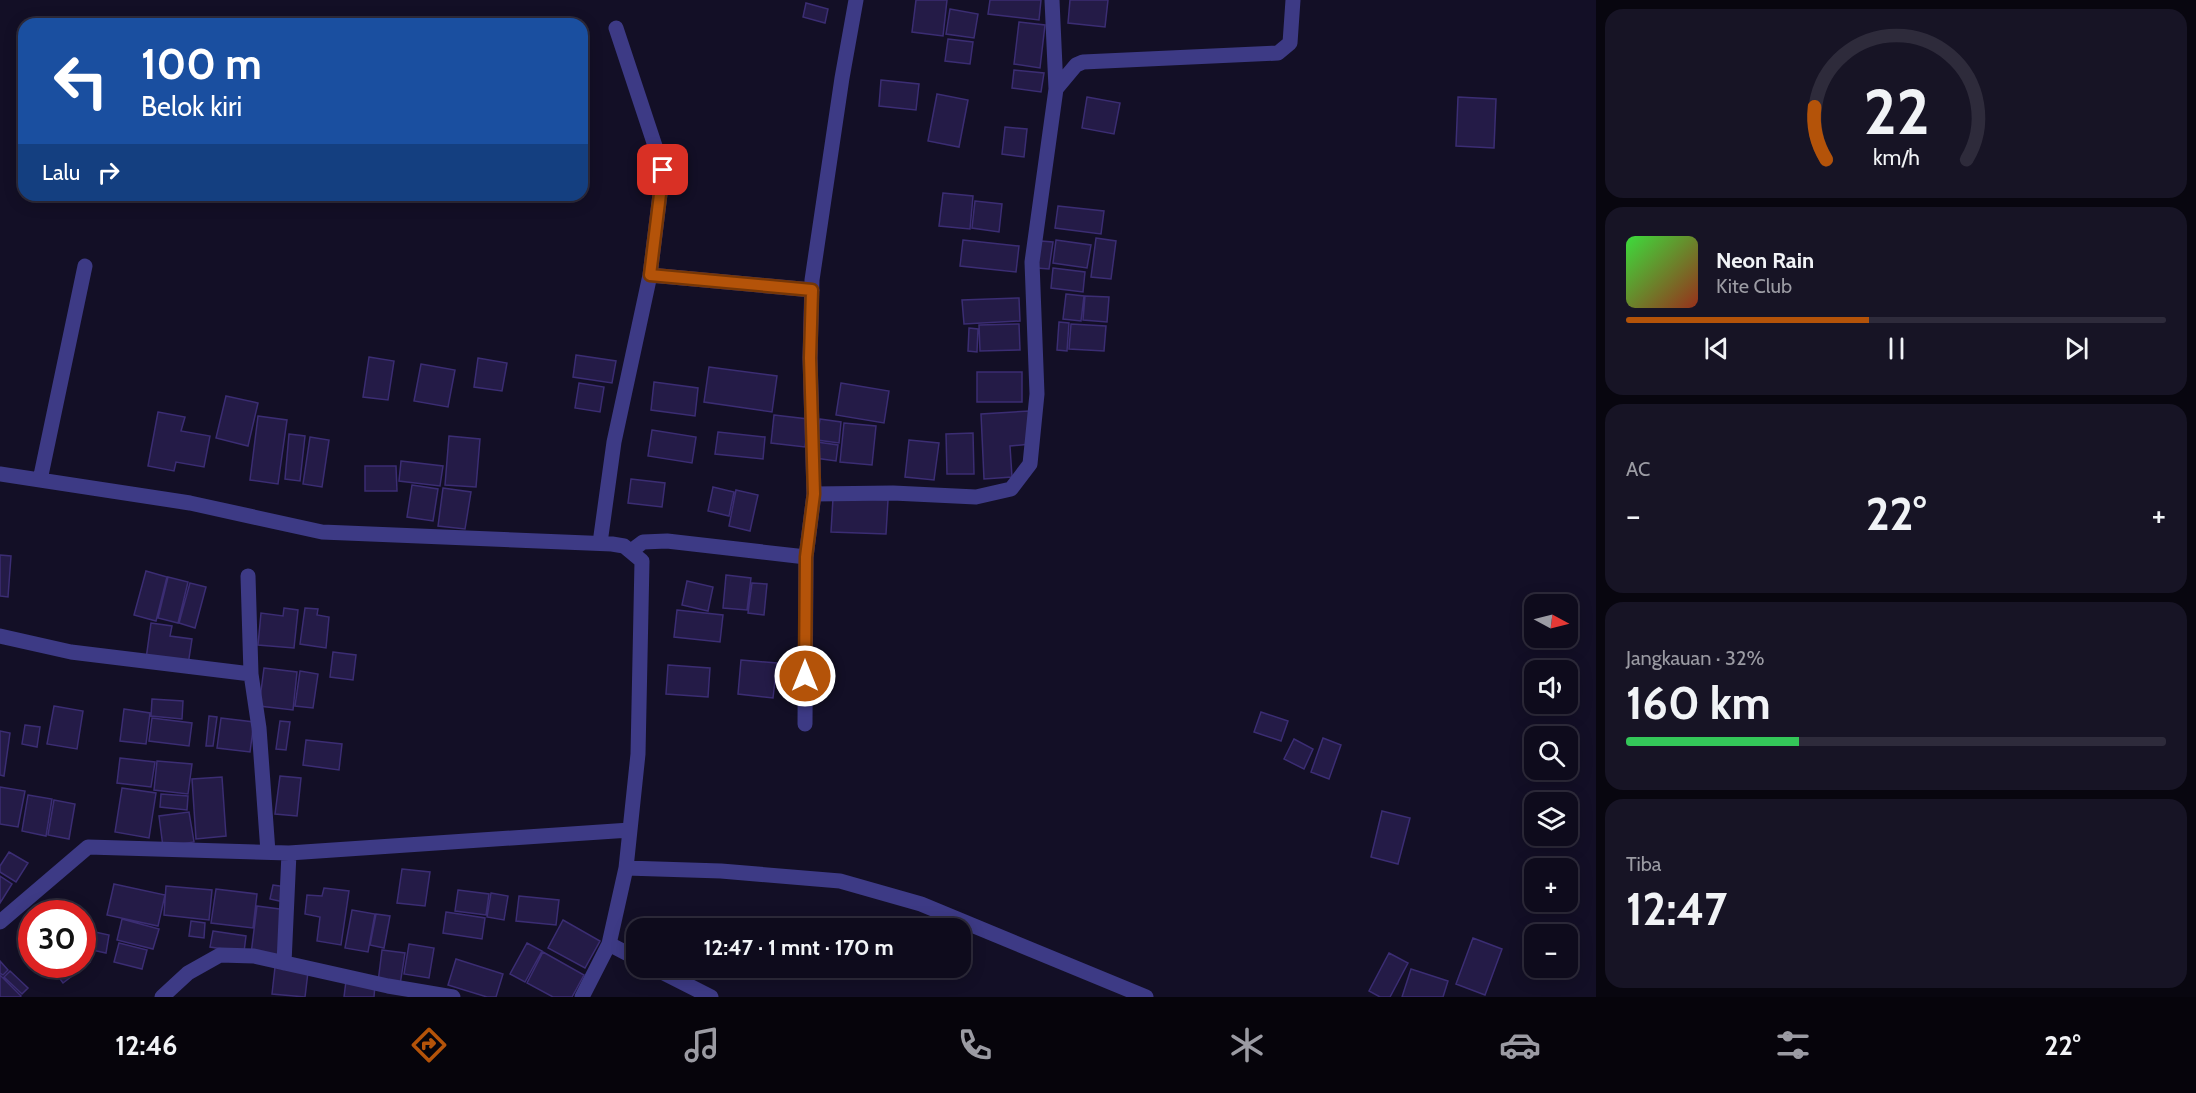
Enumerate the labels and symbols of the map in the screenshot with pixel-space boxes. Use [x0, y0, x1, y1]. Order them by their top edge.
pin [637, 144, 688, 195]
north arrow [1524, 594, 1578, 648]
position arrow [773, 644, 837, 708]
speed limit sign: 30 [18, 900, 96, 978]

